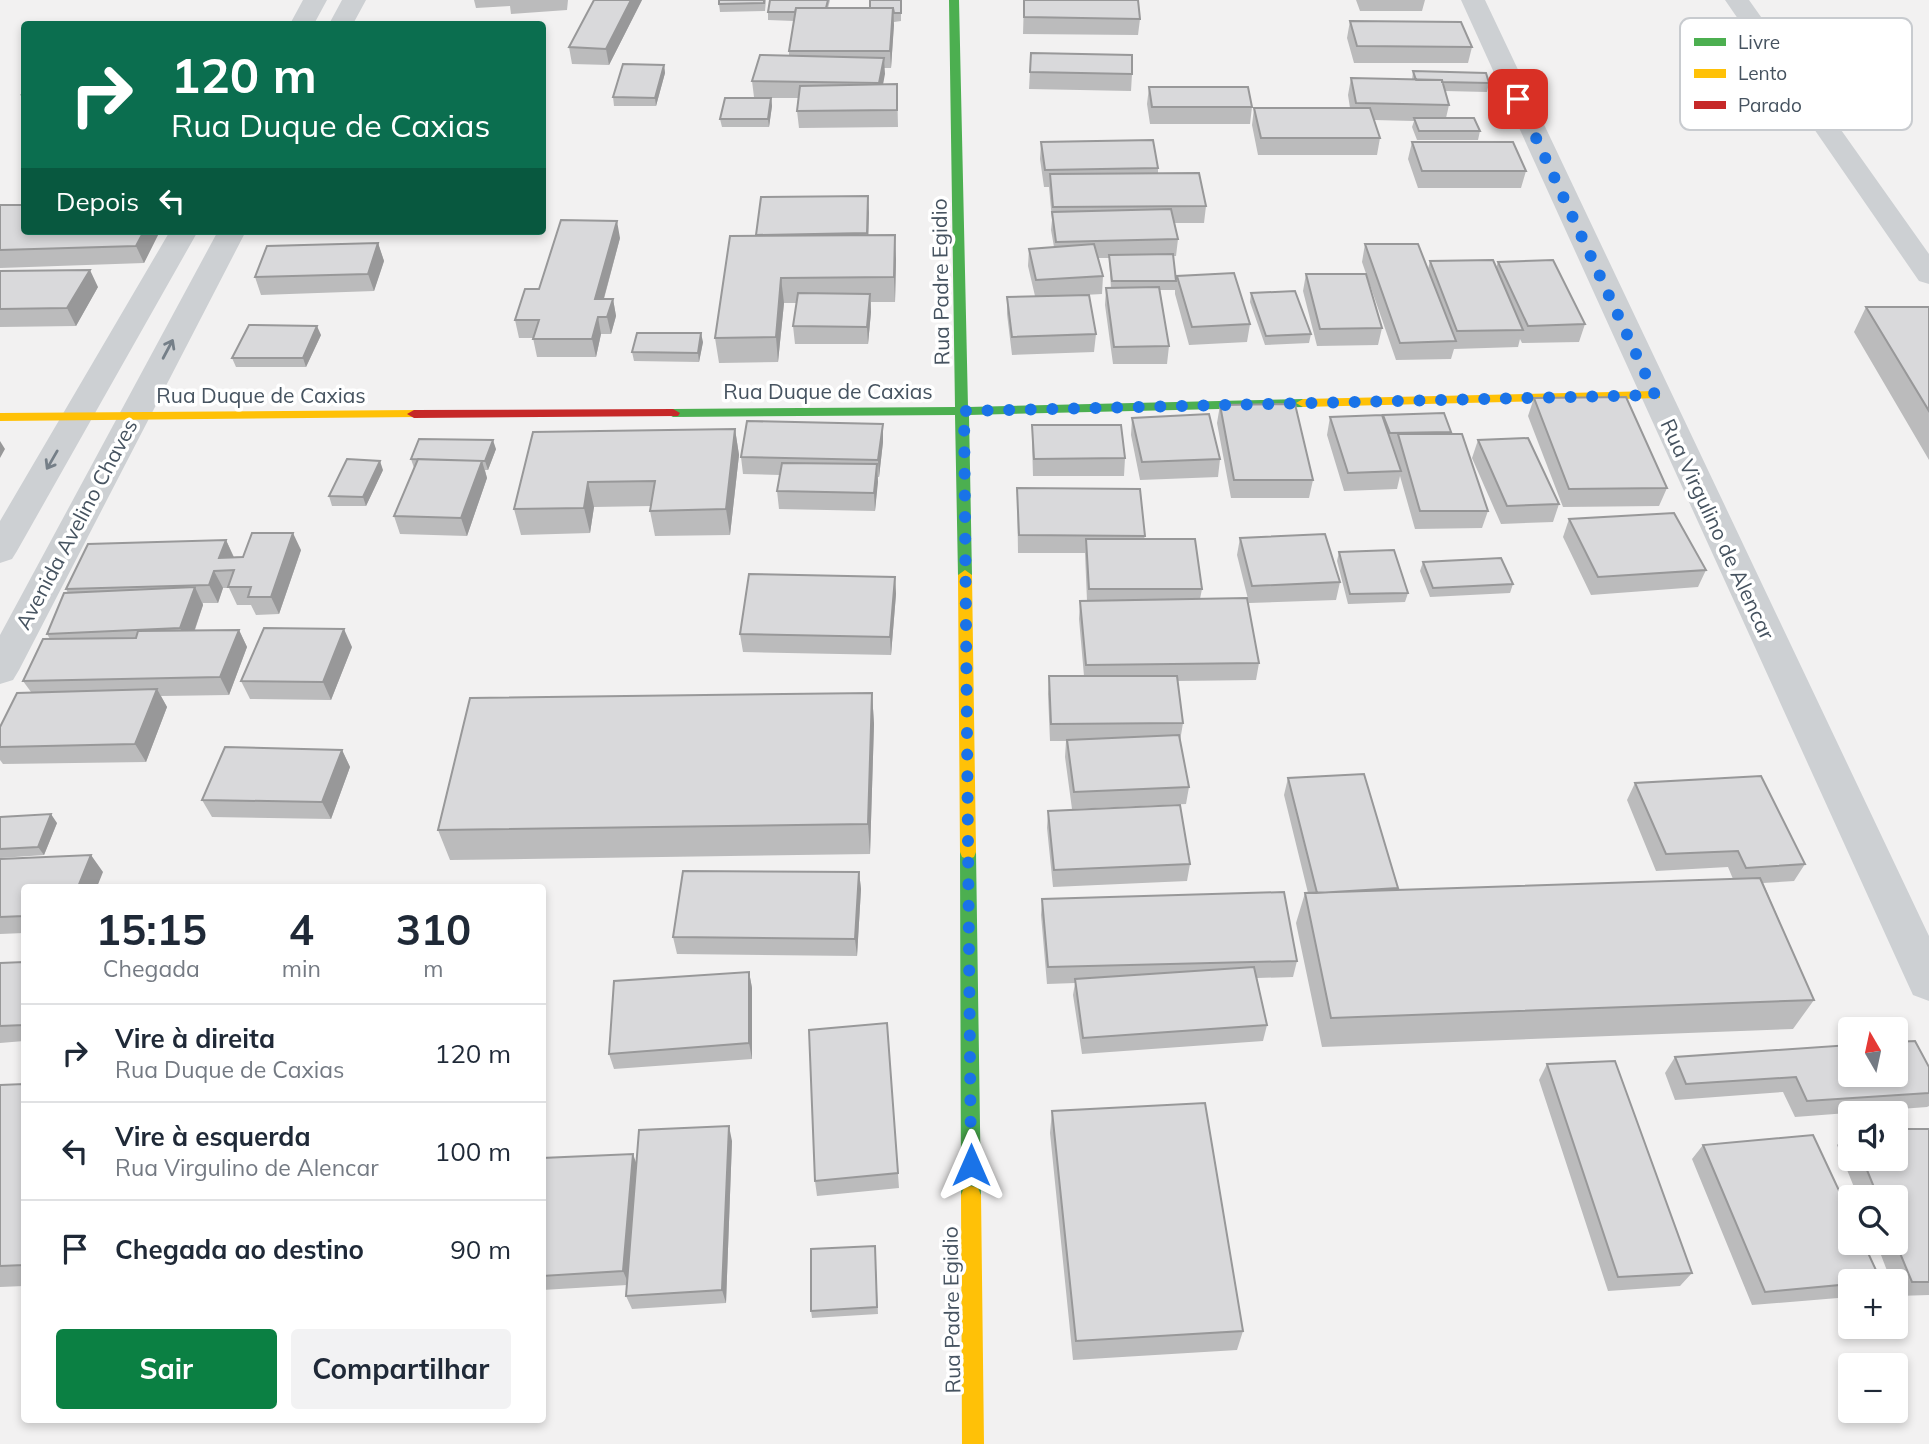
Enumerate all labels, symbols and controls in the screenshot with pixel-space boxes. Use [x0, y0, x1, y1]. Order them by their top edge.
legend [1680, 18, 1912, 130]
text: Livre [1738, 30, 1780, 54]
text: 120 m [171, 44, 317, 105]
icon: right [56, 49, 147, 140]
text: Lento [1738, 61, 1787, 85]
pin [1488, 69, 1548, 129]
icon: arrive [1499, 80, 1537, 118]
text: Parado [1738, 93, 1802, 117]
text: Rua Duque de Caxias [171, 105, 490, 145]
icon: left [153, 182, 191, 220]
text: Depois [56, 185, 139, 218]
street label: Rua Padre Egidio [926, 198, 954, 366]
one-way arrow [162, 340, 176, 360]
street label: Rua Duque de Caxias [723, 378, 933, 404]
street label: Rua Duque de Caxias [156, 382, 366, 408]
street label: Avenida Avelino Chaves [10, 414, 142, 634]
street label: Rua Virgulino de Alencar [1655, 414, 1781, 644]
one-way arrow [45, 449, 58, 470]
text: 15:15 [96, 903, 207, 956]
text: 4 [289, 903, 314, 956]
text: 310 [396, 903, 471, 956]
text: Chegada [103, 954, 200, 983]
text: min [282, 954, 321, 983]
text: m [423, 954, 444, 983]
north arrow [1838, 1017, 1908, 1087]
map controls [1838, 1017, 1908, 1423]
text: Vire à direita [115, 1022, 275, 1055]
icon: right [56, 1034, 94, 1072]
text: 120 m [435, 1037, 511, 1070]
text: Rua Duque de Caxias [115, 1055, 345, 1084]
button: sound [1838, 1101, 1908, 1171]
text: Vire à esquerda [115, 1120, 311, 1153]
position arrow [934, 1128, 1008, 1202]
icon: left [56, 1132, 94, 1170]
text: 100 m [435, 1135, 511, 1168]
text: Rua Virgulino de Alencar [115, 1153, 379, 1182]
button: search [1838, 1185, 1908, 1255]
street label: Rua Padre Egidio [937, 1226, 965, 1394]
icon: arrive [56, 1230, 94, 1268]
text: Chegada ao destino [115, 1233, 364, 1266]
text: 90 m [450, 1233, 511, 1266]
button: + [1838, 1269, 1908, 1339]
button: Sair [56, 1329, 277, 1409]
button: Compartilhar [291, 1329, 511, 1409]
button: − [1838, 1353, 1908, 1423]

